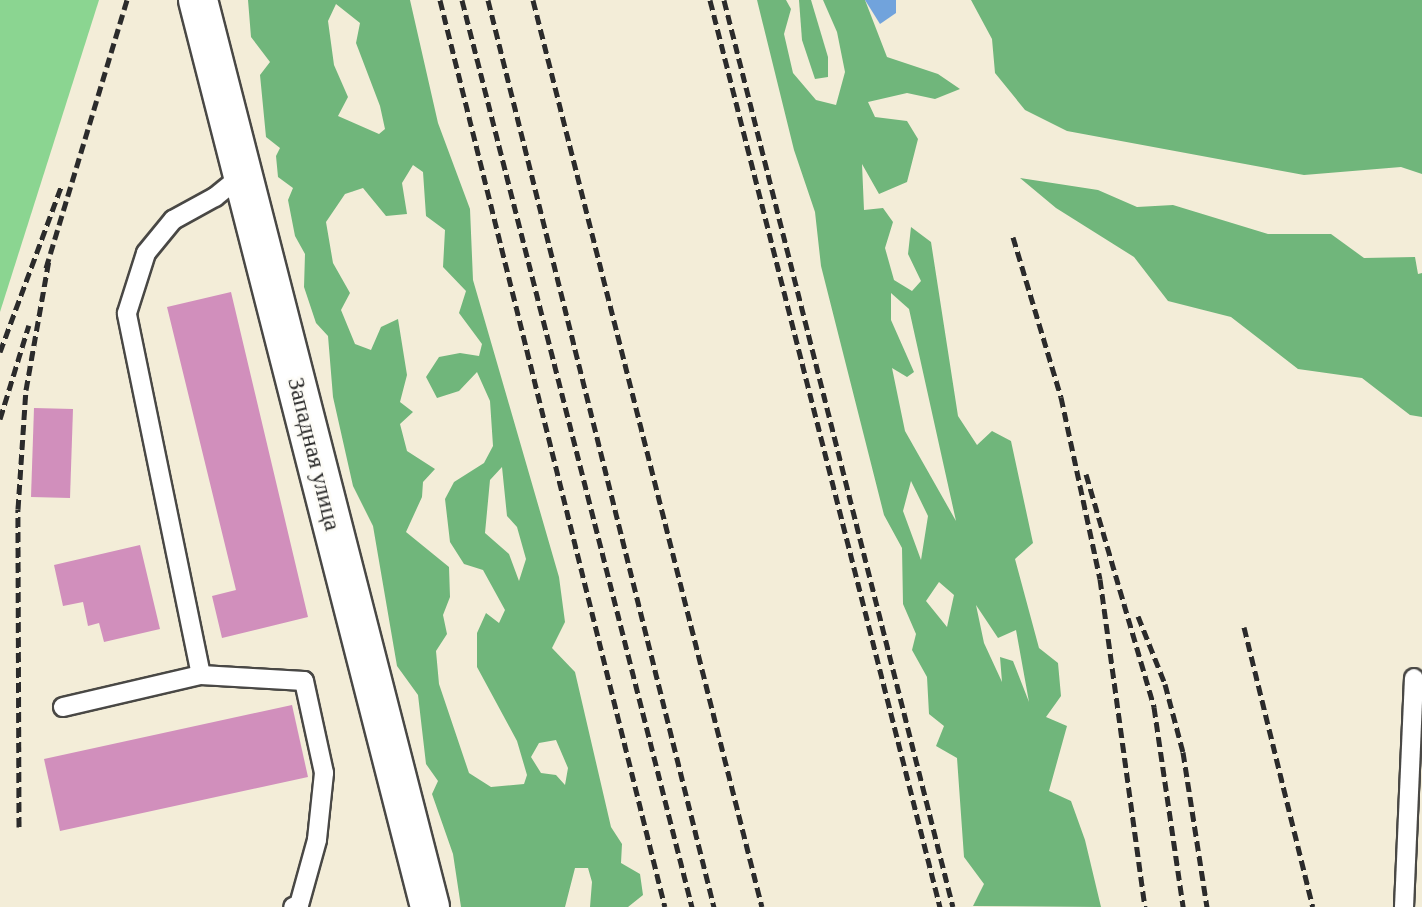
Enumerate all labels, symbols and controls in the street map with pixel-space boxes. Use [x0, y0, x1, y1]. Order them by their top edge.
street label: Западная улица [281, 374, 347, 534]

